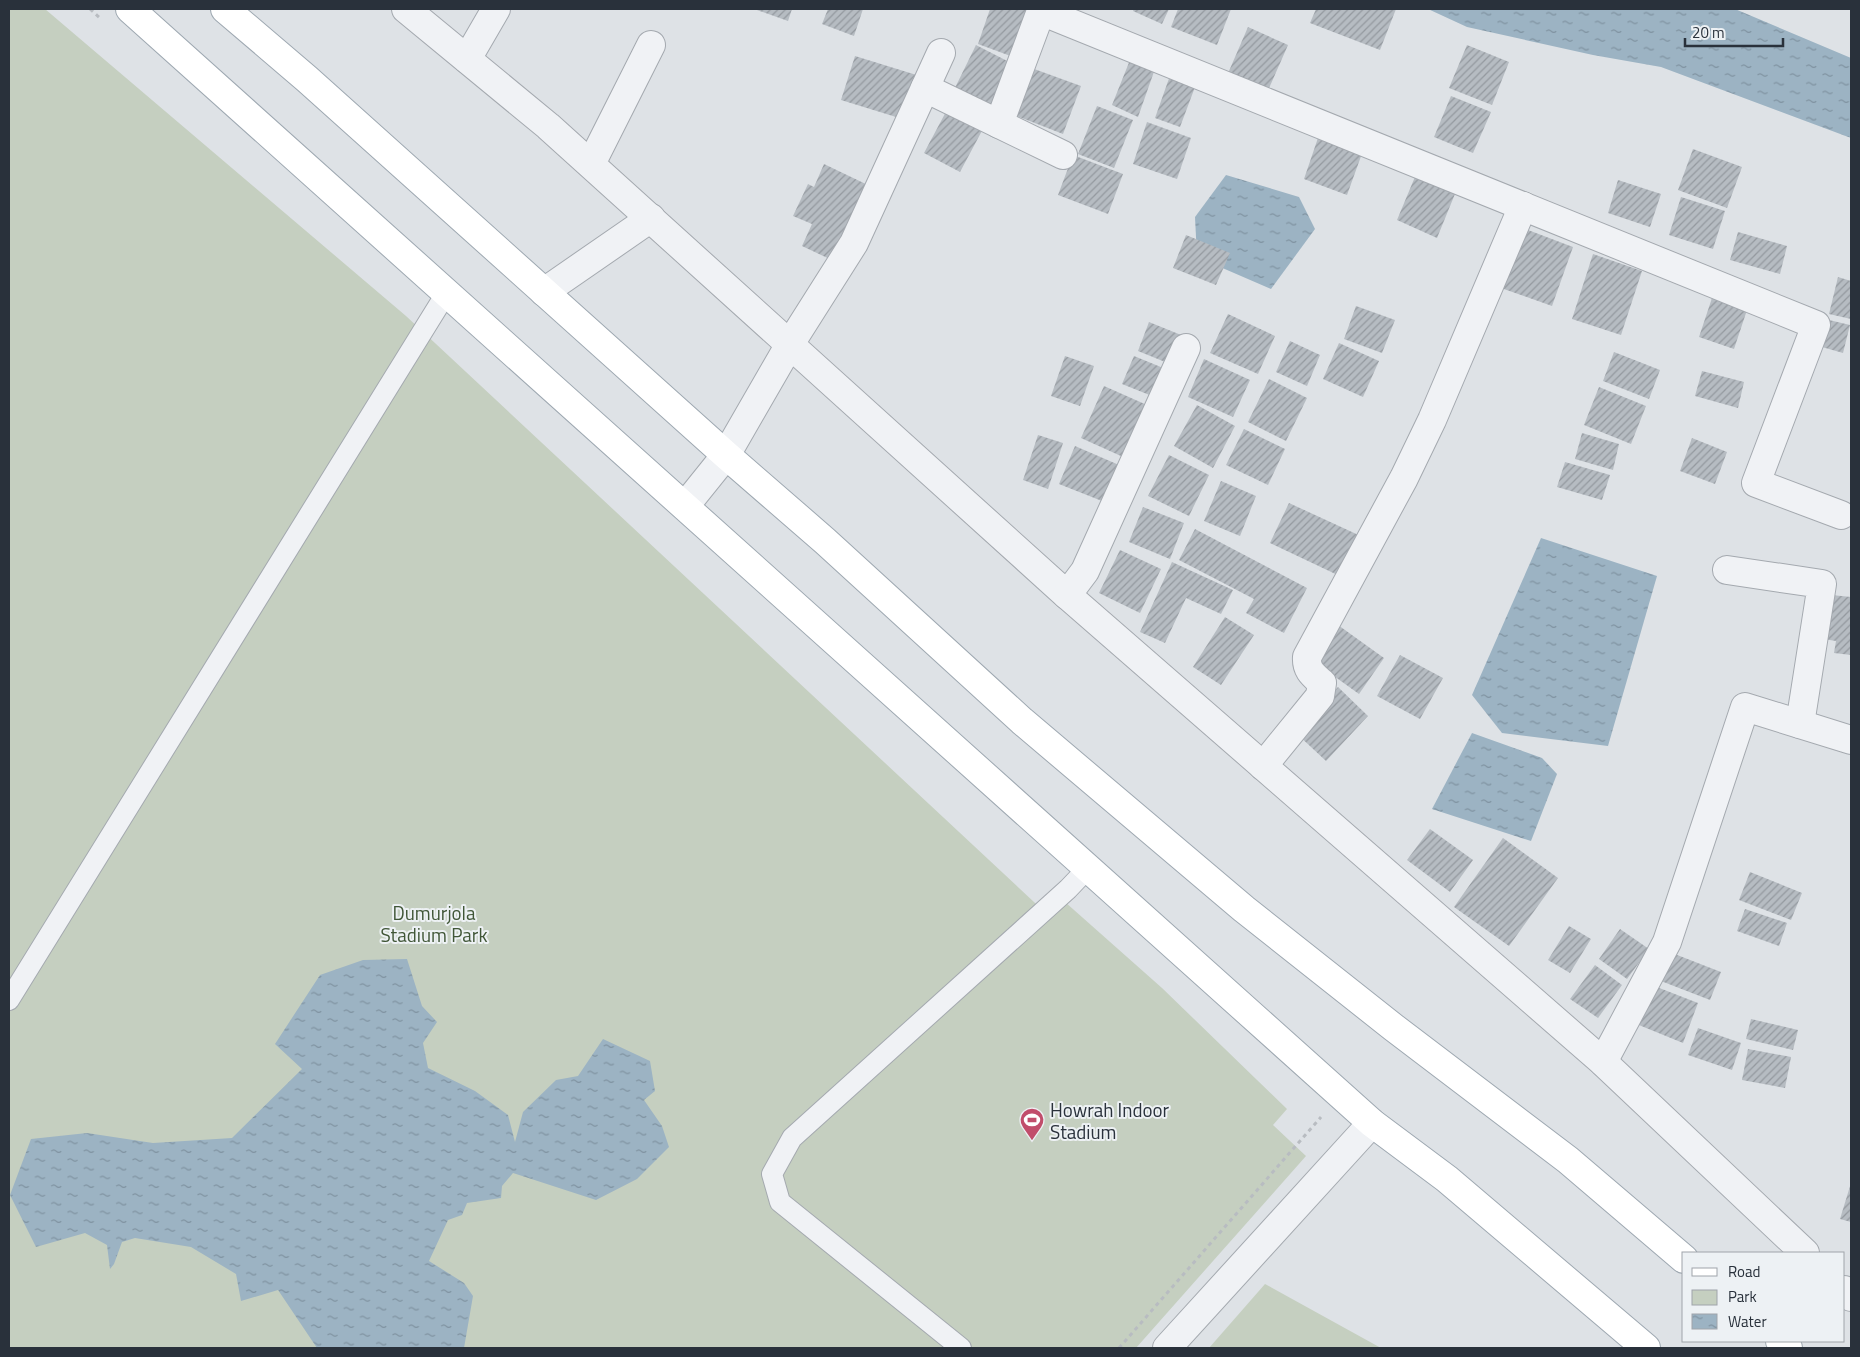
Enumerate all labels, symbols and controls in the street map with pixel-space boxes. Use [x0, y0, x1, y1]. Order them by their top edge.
scale bar [1685, 15, 1782, 47]
text: 20 m [1692, 21, 1725, 44]
park label: Dumurjola Stadium Park [380, 898, 488, 949]
place label: Howrah Indoor Stadium [1050, 1095, 1170, 1146]
sports icon: Howrah Indoor Stadium [1019, 1107, 1045, 1141]
legend [1682, 1252, 1845, 1342]
text: Road [1728, 1260, 1760, 1283]
text: Park [1728, 1285, 1757, 1308]
text: Water [1728, 1310, 1767, 1333]

